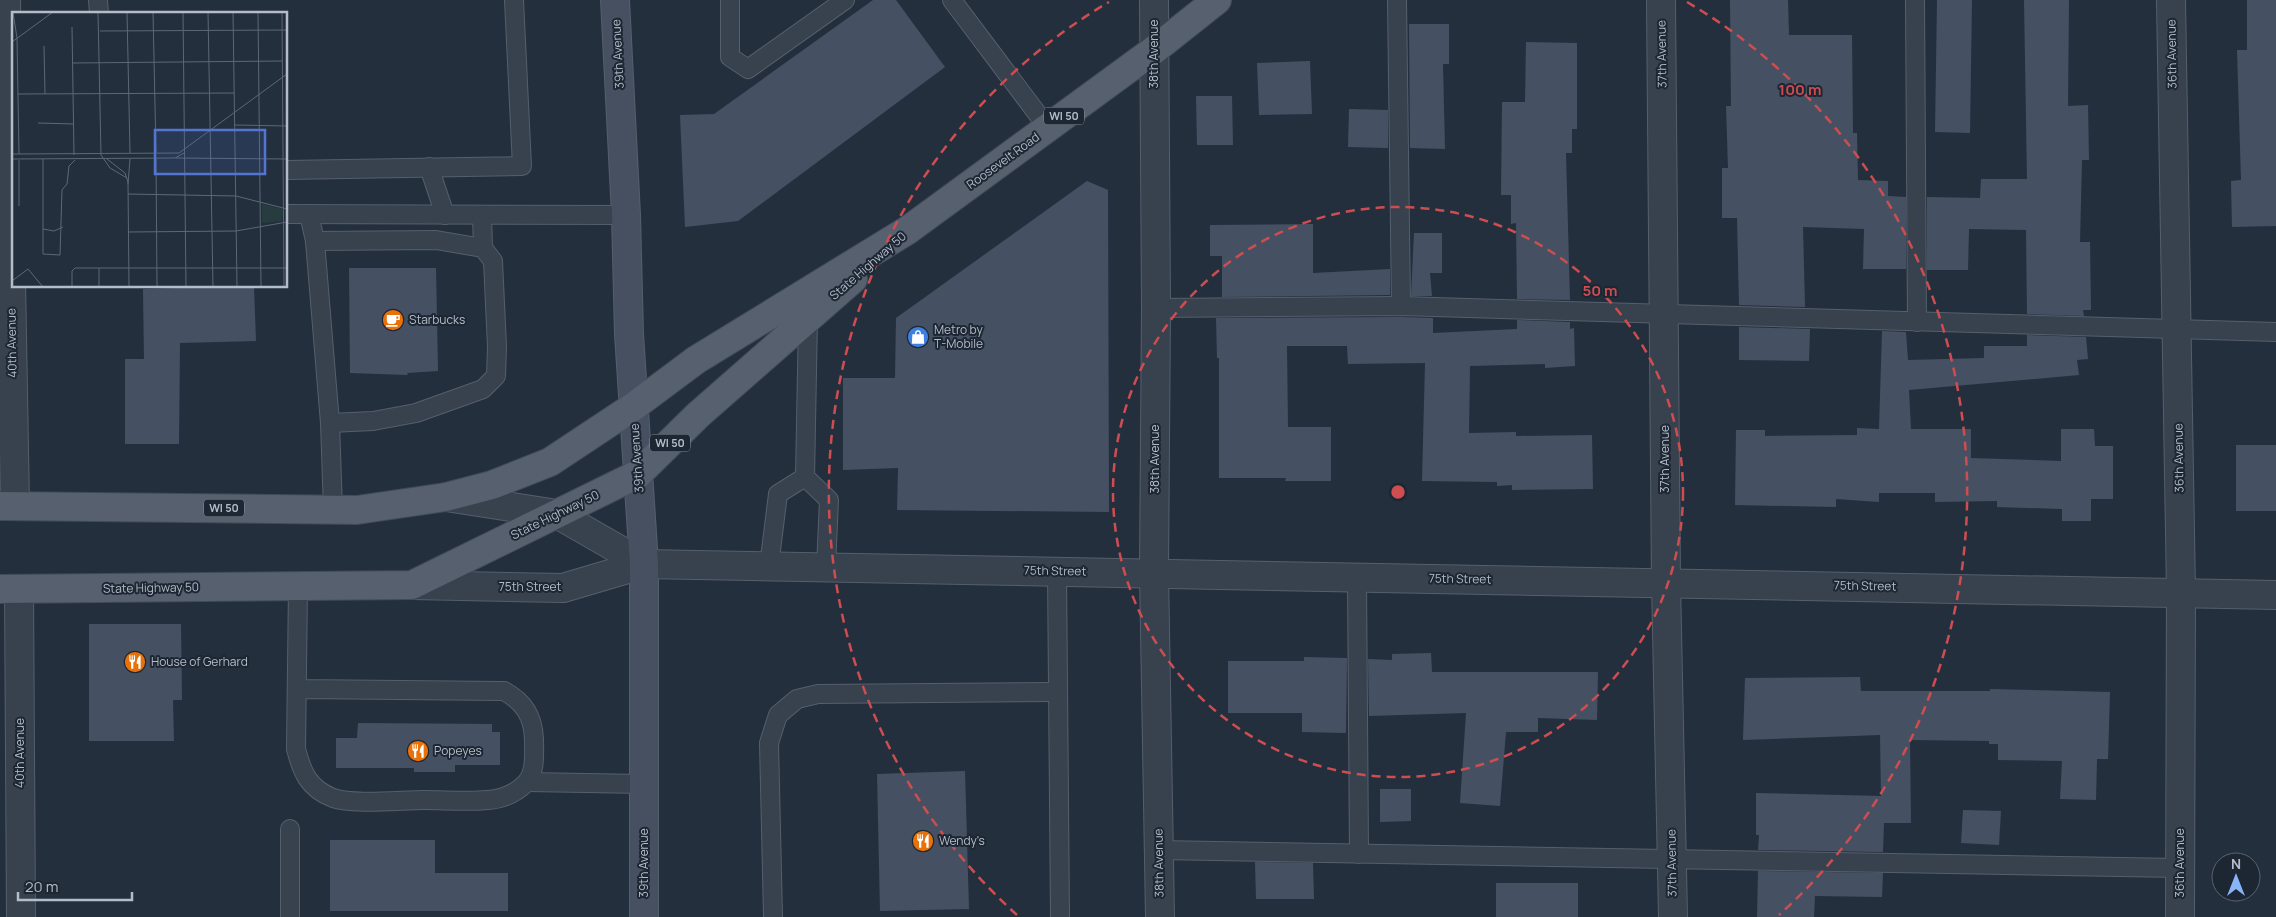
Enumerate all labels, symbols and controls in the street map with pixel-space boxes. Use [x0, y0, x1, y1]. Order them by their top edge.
inset map [12, 12, 288, 288]
street label: 39th Avenue [607, 19, 628, 89]
street label: 38th Avenue [1145, 19, 1162, 89]
street label: 36th Avenue [2162, 19, 2181, 89]
street label: 37th Avenue [1652, 20, 1671, 88]
text: 100 m [1779, 79, 1821, 100]
road number: WI 50 [1044, 108, 1084, 124]
street label: Roosevelt Road [963, 128, 1043, 193]
street label: State Highway 50 [826, 228, 910, 304]
text: 50 m [1582, 280, 1618, 301]
street label: 40th Avenue [2, 308, 21, 378]
cafe icon: Starbucks [381, 308, 405, 332]
place label: Starbucks [409, 311, 465, 328]
place label: Metro by T-Mobile [934, 321, 983, 352]
shop icon: Metro by T-Mobile [906, 325, 930, 349]
street label: 39th Avenue [626, 423, 647, 493]
street label: 36th Avenue [2169, 423, 2188, 493]
street label: 38th Avenue [1146, 424, 1163, 494]
street label: 37th Avenue [1656, 425, 1673, 493]
road number: WI 50 [650, 434, 690, 452]
centre of rings [1389, 483, 1407, 501]
street label: State Highway 50 [508, 486, 602, 543]
road number: WI 50 [204, 499, 244, 516]
street label: 75th Street [1024, 561, 1087, 580]
street label: 75th Street [1429, 569, 1492, 588]
street label: 75th Street [1834, 576, 1897, 595]
street label: State Highway 50 [103, 578, 199, 597]
street label: 75th Street [499, 578, 561, 595]
restaurant icon: House of Gerhard [123, 650, 147, 674]
place label: House of Gerhard [151, 653, 248, 670]
street label: 40th Avenue [11, 718, 28, 788]
restaurant icon: Popeyes [406, 739, 430, 763]
place label: Popeyes [434, 742, 482, 759]
street label: 39th Avenue [635, 828, 652, 898]
street label: 38th Avenue [1149, 828, 1168, 898]
street label: 36th Avenue [2171, 828, 2188, 898]
restaurant icon: Wendy's [911, 829, 935, 853]
street label: 37th Avenue [1662, 829, 1681, 897]
place label: Wendy's [939, 832, 985, 849]
north arrow [2211, 852, 2261, 902]
text: N [2231, 854, 2241, 873]
scale bar [18, 870, 131, 902]
text: 20 m [25, 876, 58, 897]

